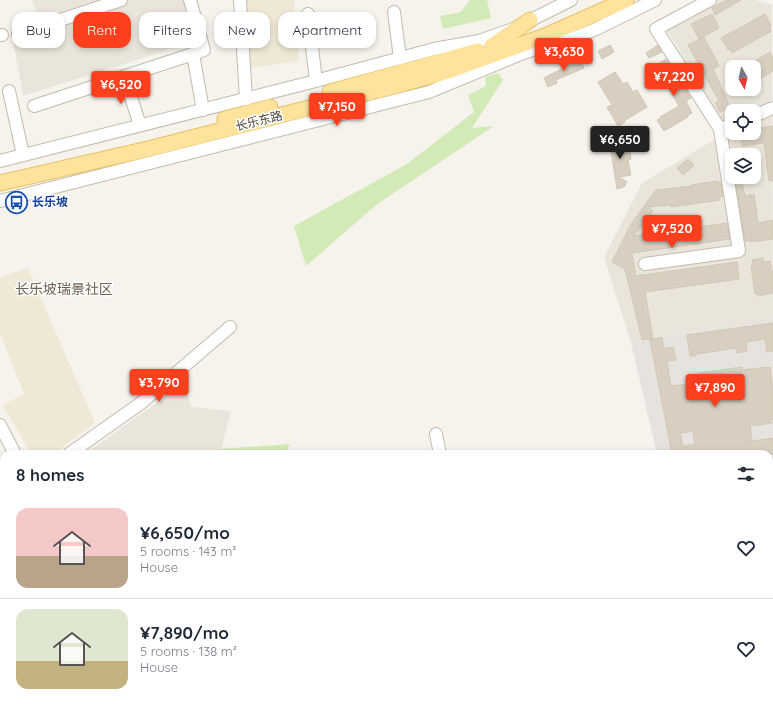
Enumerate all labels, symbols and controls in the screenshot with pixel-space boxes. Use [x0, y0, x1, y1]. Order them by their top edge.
chip: Buy [12, 12, 65, 48]
chip: Rent [73, 12, 131, 48]
chip: Filters [139, 12, 206, 48]
chip: New [214, 12, 270, 48]
chip: Apartment [278, 12, 376, 48]
pin: ¥3,630 [531, 38, 597, 72]
text: ¥3,630 [544, 43, 584, 59]
north arrow [725, 60, 761, 96]
map controls [725, 60, 761, 184]
pin: ¥7,220 [641, 63, 707, 97]
text: ¥7,220 [654, 68, 694, 84]
pin: ¥6,520 [88, 71, 154, 105]
text: ¥6,520 [100, 76, 142, 92]
pin: ¥7,150 [304, 93, 370, 127]
text: ¥7,150 [318, 98, 356, 114]
button: locate [725, 104, 761, 140]
street label: 长乐东路 [234, 107, 284, 134]
pin: ¥6,650 [587, 126, 653, 160]
text: ¥6,650 [599, 131, 641, 147]
button: layers [725, 148, 761, 184]
bus stop icon: 长乐坡 [4, 189, 30, 215]
place label: 长乐坡 [32, 194, 68, 209]
pin: ¥7,520 [639, 215, 705, 249]
text: ¥7,520 [652, 220, 692, 236]
district label: 长乐坡瑞景社区 [15, 280, 113, 298]
pin: ¥3,790 [126, 369, 192, 403]
text: ¥3,790 [139, 374, 179, 390]
pin: ¥7,890 [682, 374, 748, 408]
text: ¥7,890 [695, 379, 735, 395]
icon: filters [735, 463, 757, 485]
text: 8 homes [16, 464, 85, 485]
text: ¥6,650/mo [140, 522, 230, 543]
icon: home [48, 524, 96, 572]
icon: heart [735, 537, 757, 559]
text: 5 rooms · 143 m² [140, 543, 236, 559]
text: House [140, 559, 178, 575]
text: ¥7,890/mo [140, 622, 229, 643]
icon: home [48, 625, 96, 673]
icon: heart [735, 638, 757, 660]
text: 5 rooms · 138 m² [140, 643, 237, 659]
text: House [140, 659, 178, 675]

